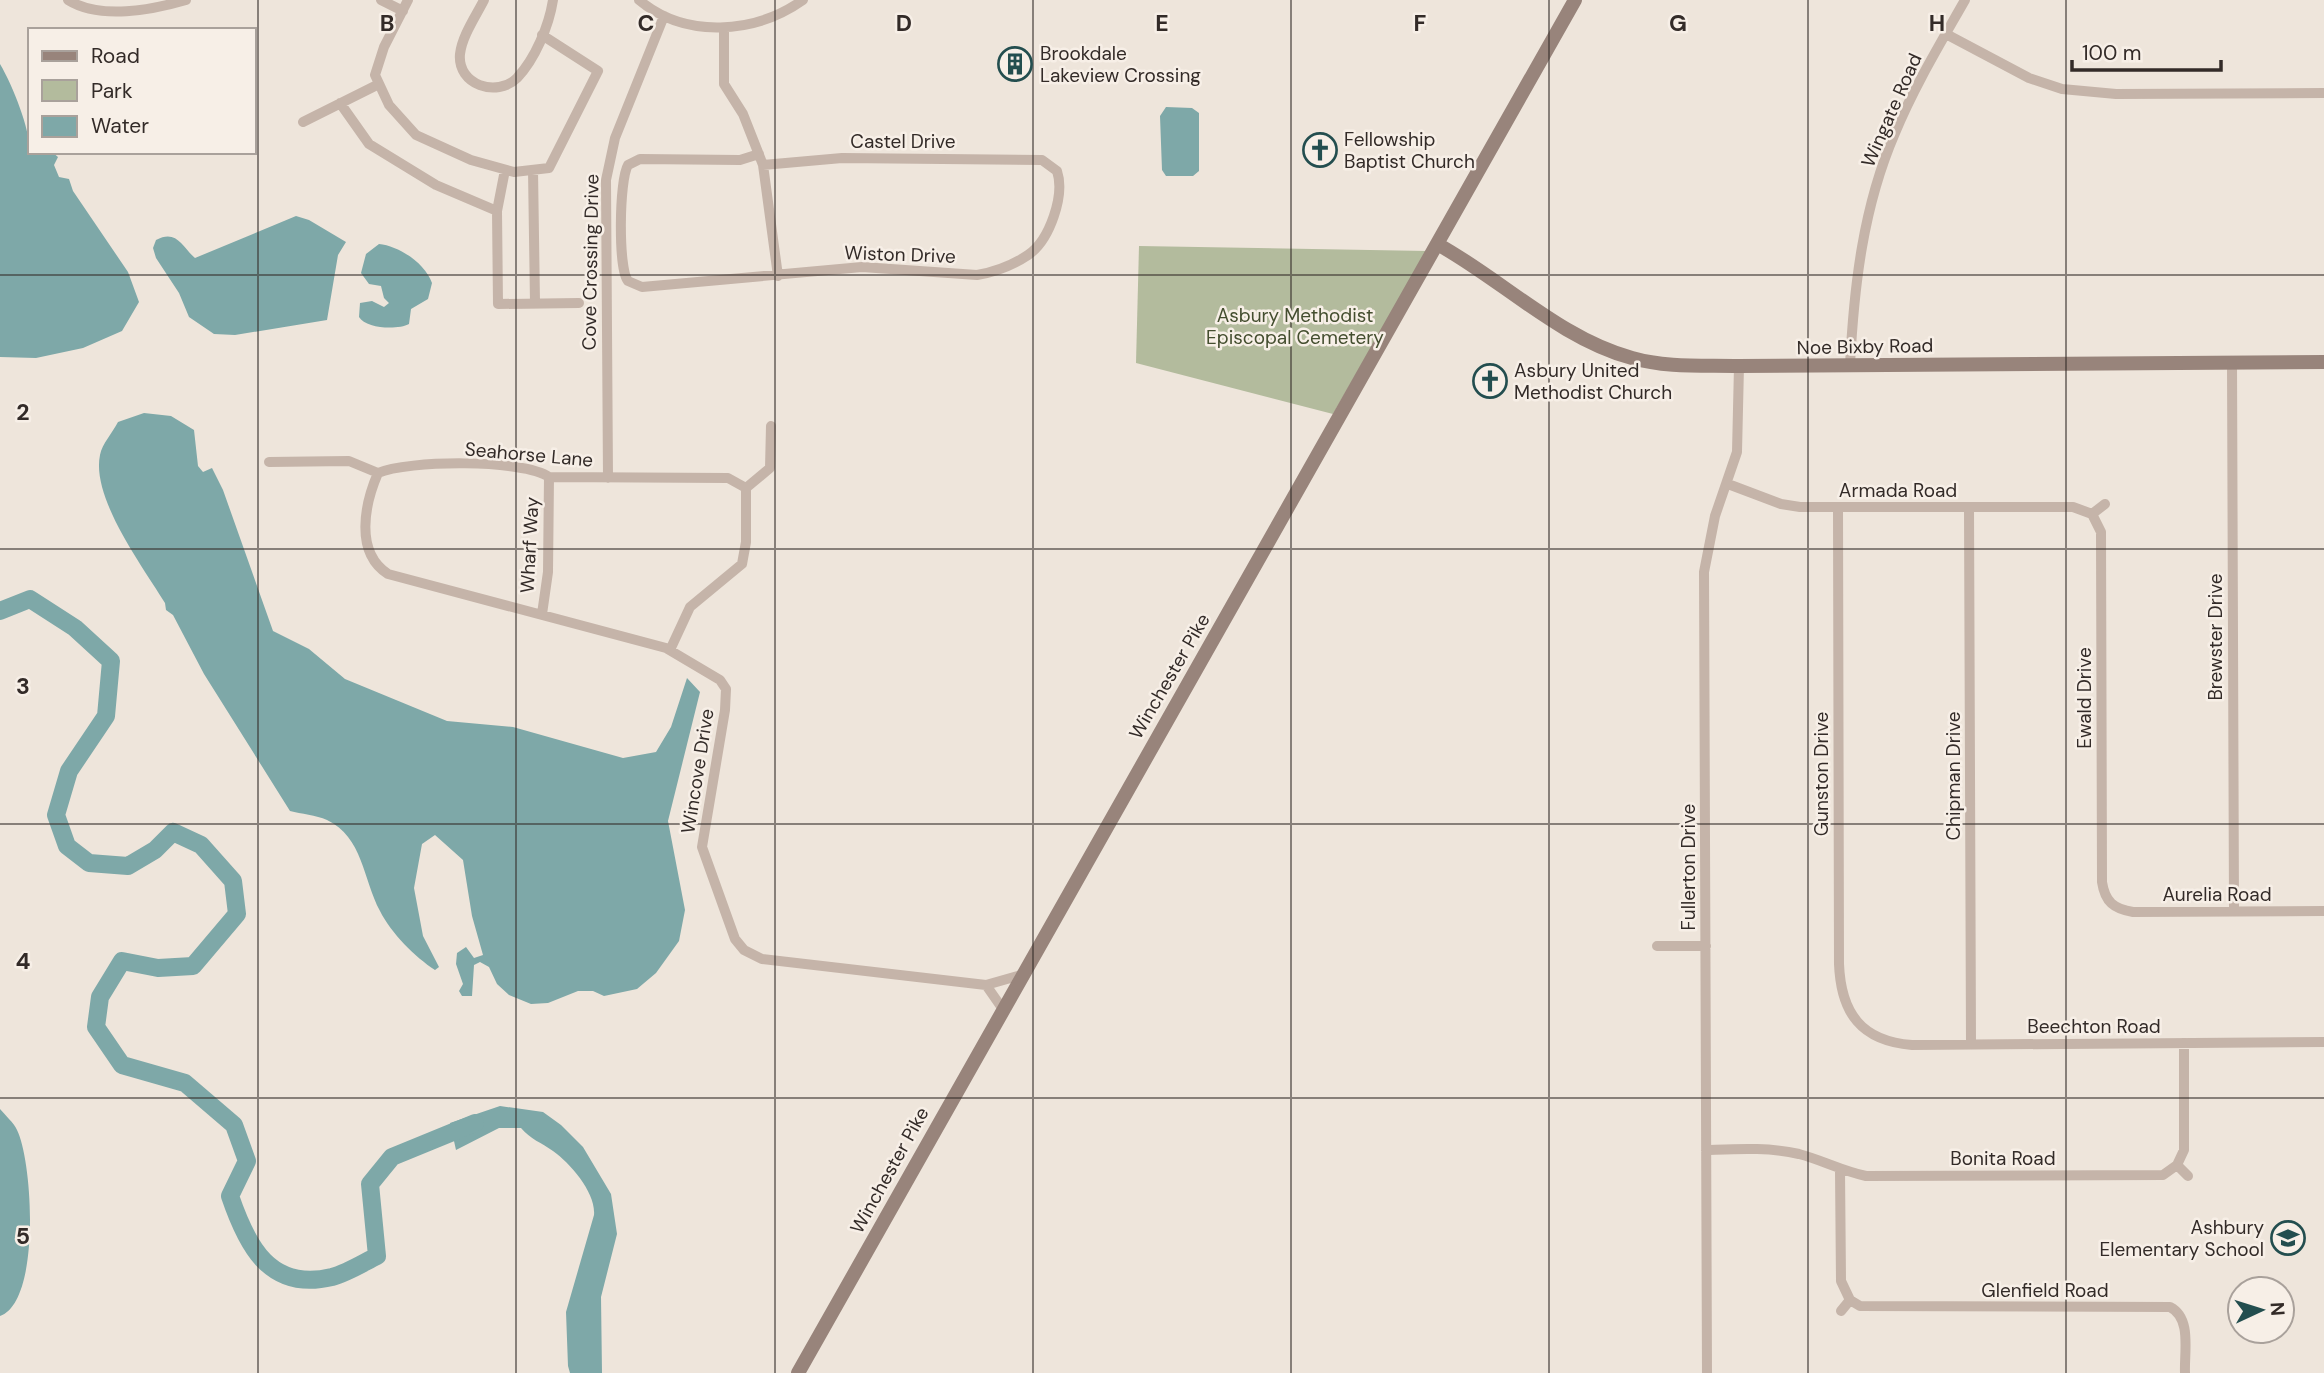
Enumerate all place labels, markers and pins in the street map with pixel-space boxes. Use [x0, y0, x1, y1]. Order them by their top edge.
place label: Brookdale Lakeview Crossing [1040, 41, 1201, 88]
building icon: Brookdale Lakeview Crossing [996, 45, 1034, 83]
place label: Fellowship Baptist Church [1344, 127, 1475, 174]
church icon: Fellowship Baptist Church [1301, 131, 1339, 169]
place label: Asbury United Methodist Church [1514, 358, 1672, 405]
church icon: Asbury United Methodist Church [1471, 362, 1509, 400]
place label: Ashbury Elementary School [2100, 1215, 2264, 1262]
school or university icon: Ashbury Elementary School [2269, 1219, 2307, 1257]

